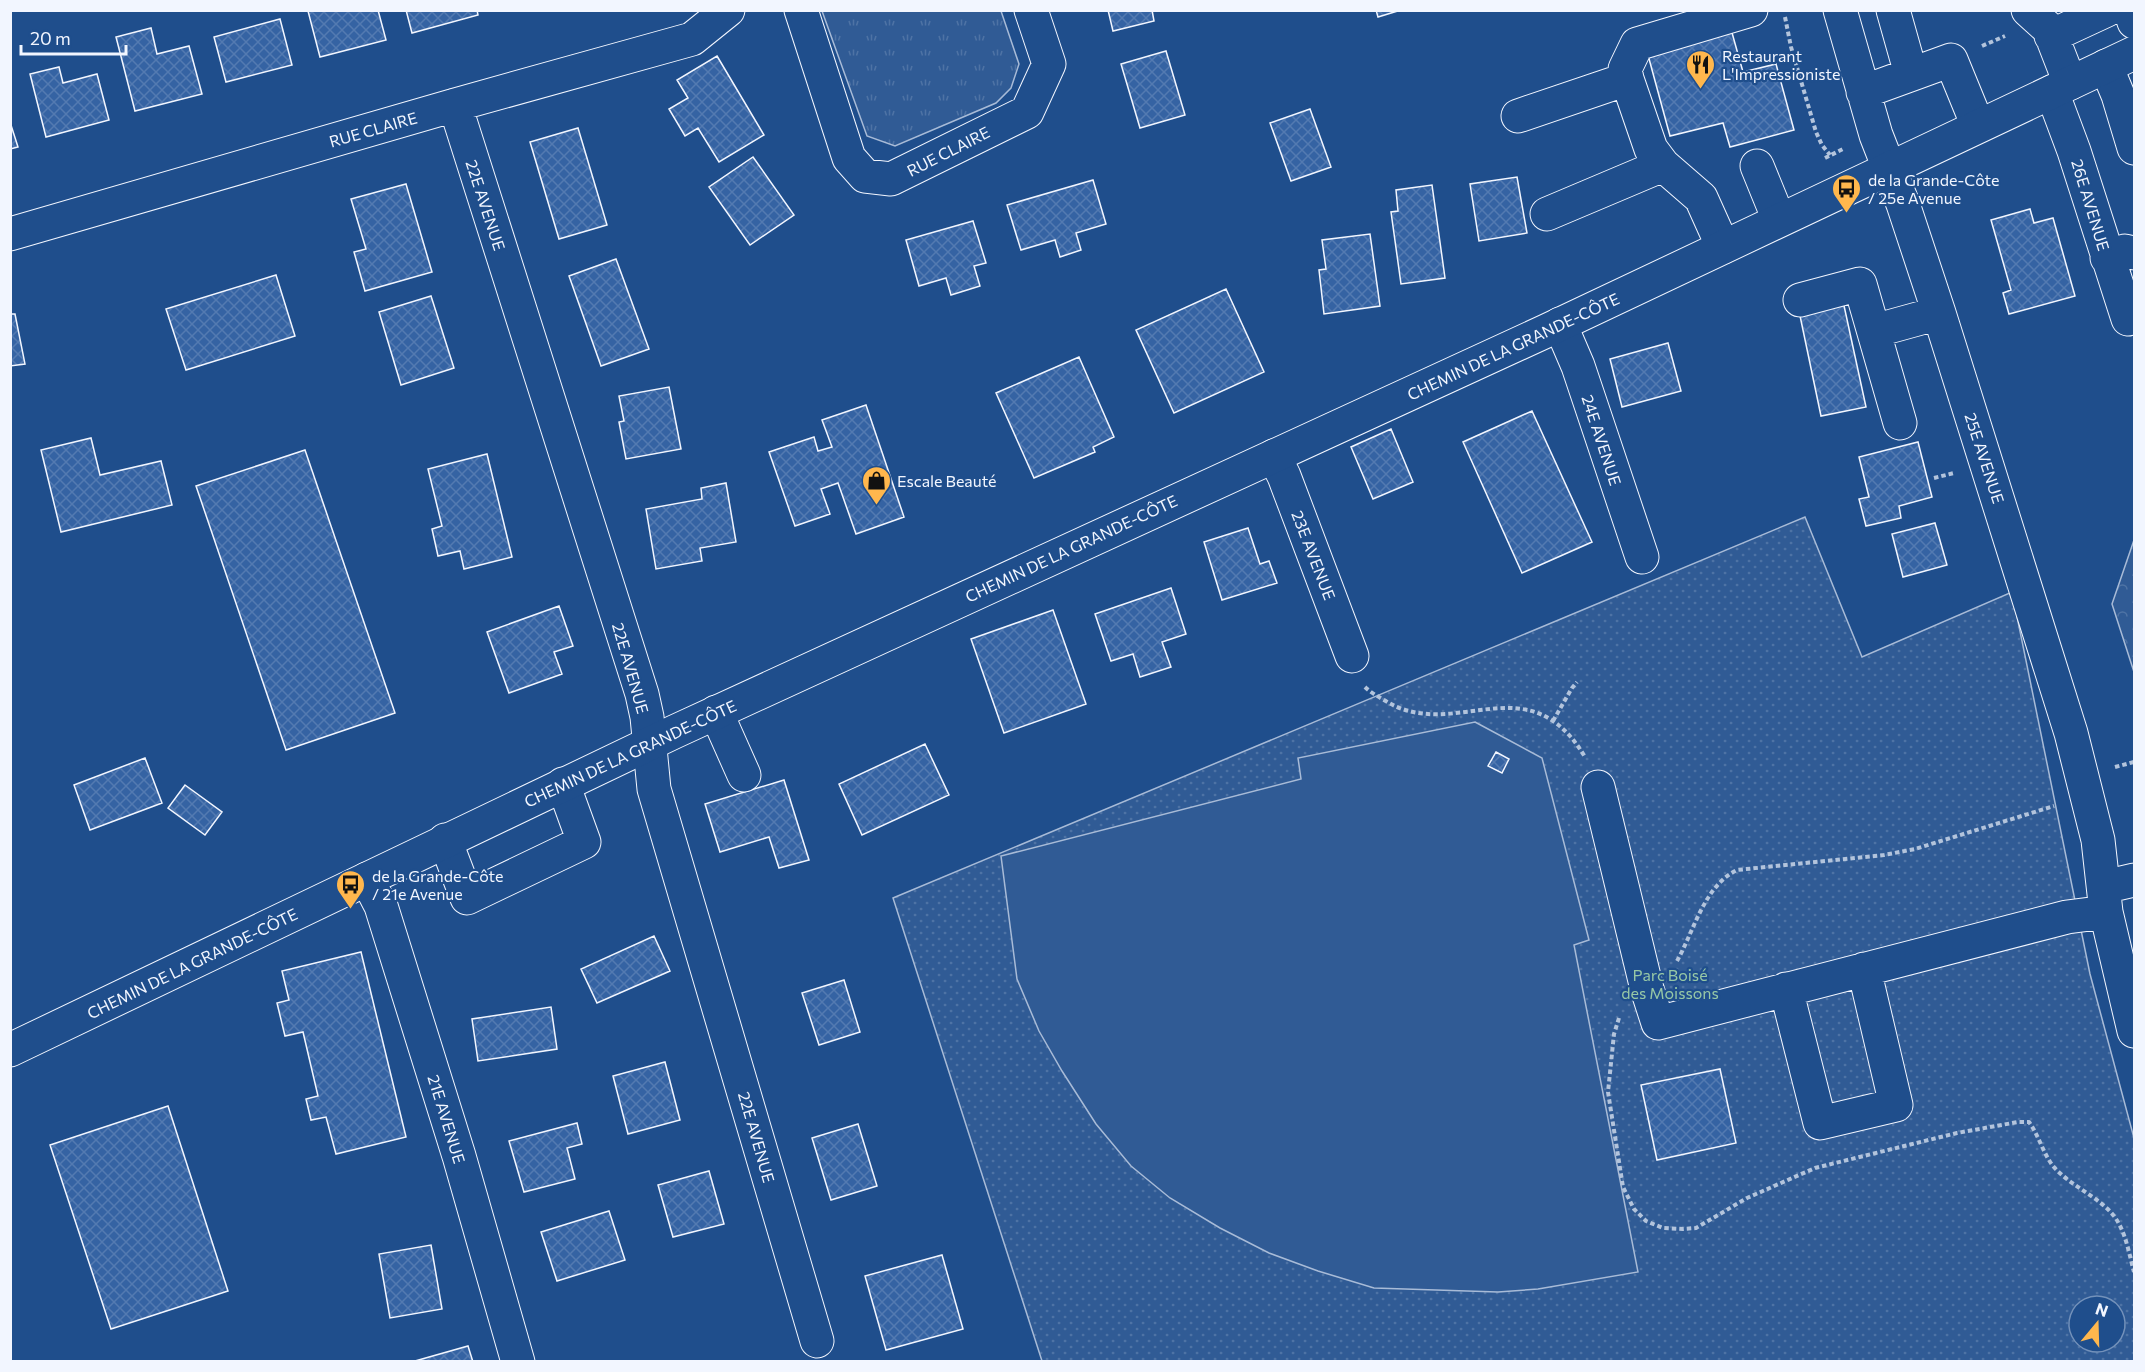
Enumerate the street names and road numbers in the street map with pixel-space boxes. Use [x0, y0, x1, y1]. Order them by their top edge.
street label: RUE CLAIRE [327, 107, 419, 151]
street label: RUE CLAIRE [903, 122, 993, 180]
street label: 22E AVENUE [462, 157, 510, 253]
street label: 26E AVENUE [2068, 157, 2114, 253]
street label: CHEMIN DE LA GRANDE-CÔTE [1404, 288, 1622, 404]
street label: 24E AVENUE [1578, 392, 1626, 488]
street label: 25E AVENUE [1961, 410, 2009, 506]
street label: CHEMIN DE LA GRANDE-CÔTE [962, 490, 1180, 606]
street label: 23E AVENUE [1288, 508, 1340, 602]
street label: 22E AVENUE [609, 620, 653, 716]
street label: CHEMIN DE LA GRANDE-CÔTE [521, 695, 739, 811]
street label: CHEMIN DE LA GRANDE-CÔTE [84, 904, 300, 1022]
street label: 21E AVENUE [424, 1072, 470, 1166]
street label: 22E AVENUE [735, 1089, 779, 1185]

